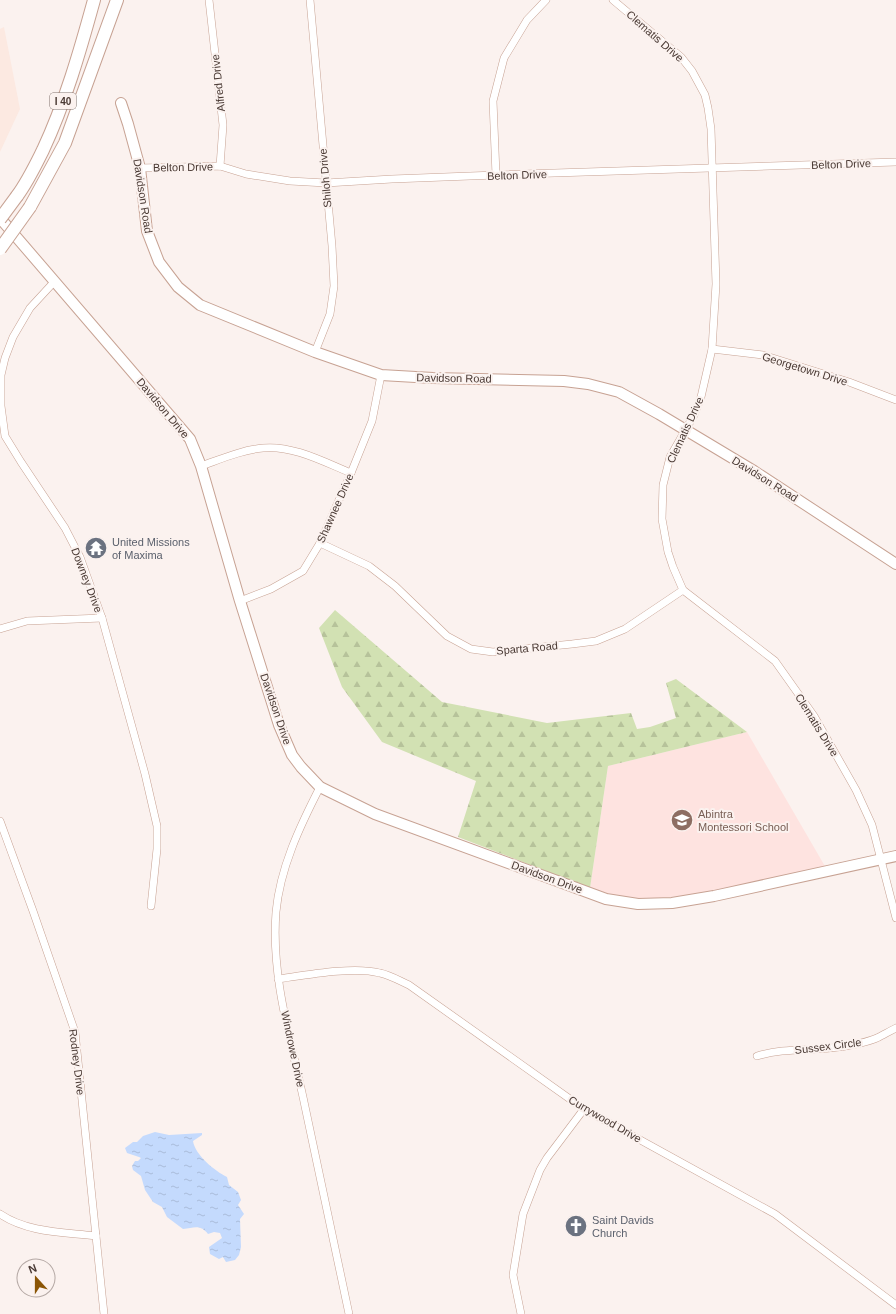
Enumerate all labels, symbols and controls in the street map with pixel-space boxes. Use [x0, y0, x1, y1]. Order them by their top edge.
street label: Clematis Drive [624, 8, 686, 64]
street label: Alfred Drive [209, 54, 227, 112]
road number: I 40 [50, 93, 76, 109]
street label: Shiloh Drive [316, 148, 334, 208]
street label: Belton Drive [811, 157, 871, 171]
street label: Davidson Road [131, 158, 155, 234]
street label: Belton Drive [153, 160, 213, 174]
street label: Belton Drive [487, 168, 547, 182]
street label: Georgetown Drive [761, 350, 849, 388]
street label: Davidson Road [416, 371, 492, 385]
street label: Davidson Drive [134, 376, 192, 440]
street label: Clematis Drive [664, 395, 706, 465]
street label: Davidson Road [730, 454, 800, 504]
street label: Shawnee Drive [314, 471, 356, 545]
temple icon: United Missions of Maxima [83, 535, 109, 561]
place label: United Missions of Maxima [112, 536, 190, 561]
street label: Downey Drive [69, 546, 105, 614]
street label: Sparta Road [496, 639, 558, 657]
street label: Davidson Drive [258, 672, 294, 746]
street label: Clematis Drive [793, 691, 841, 759]
school or university icon: Abintra Montessori School [669, 807, 695, 833]
place label: Abintra Montessori School [698, 808, 789, 833]
street label: Davidson Drive [510, 859, 584, 895]
street label: Windrowe Drive [279, 1010, 307, 1088]
street label: Rodney Drive [67, 1028, 87, 1096]
street label: Sussex Circle [794, 1036, 862, 1056]
street label: Currywood Drive [567, 1093, 643, 1145]
church icon: Saint Davids Church [563, 1213, 589, 1239]
place label: Saint Davids Church [592, 1214, 654, 1239]
north arrow [16, 1258, 56, 1298]
text: N [27, 1262, 38, 1276]

